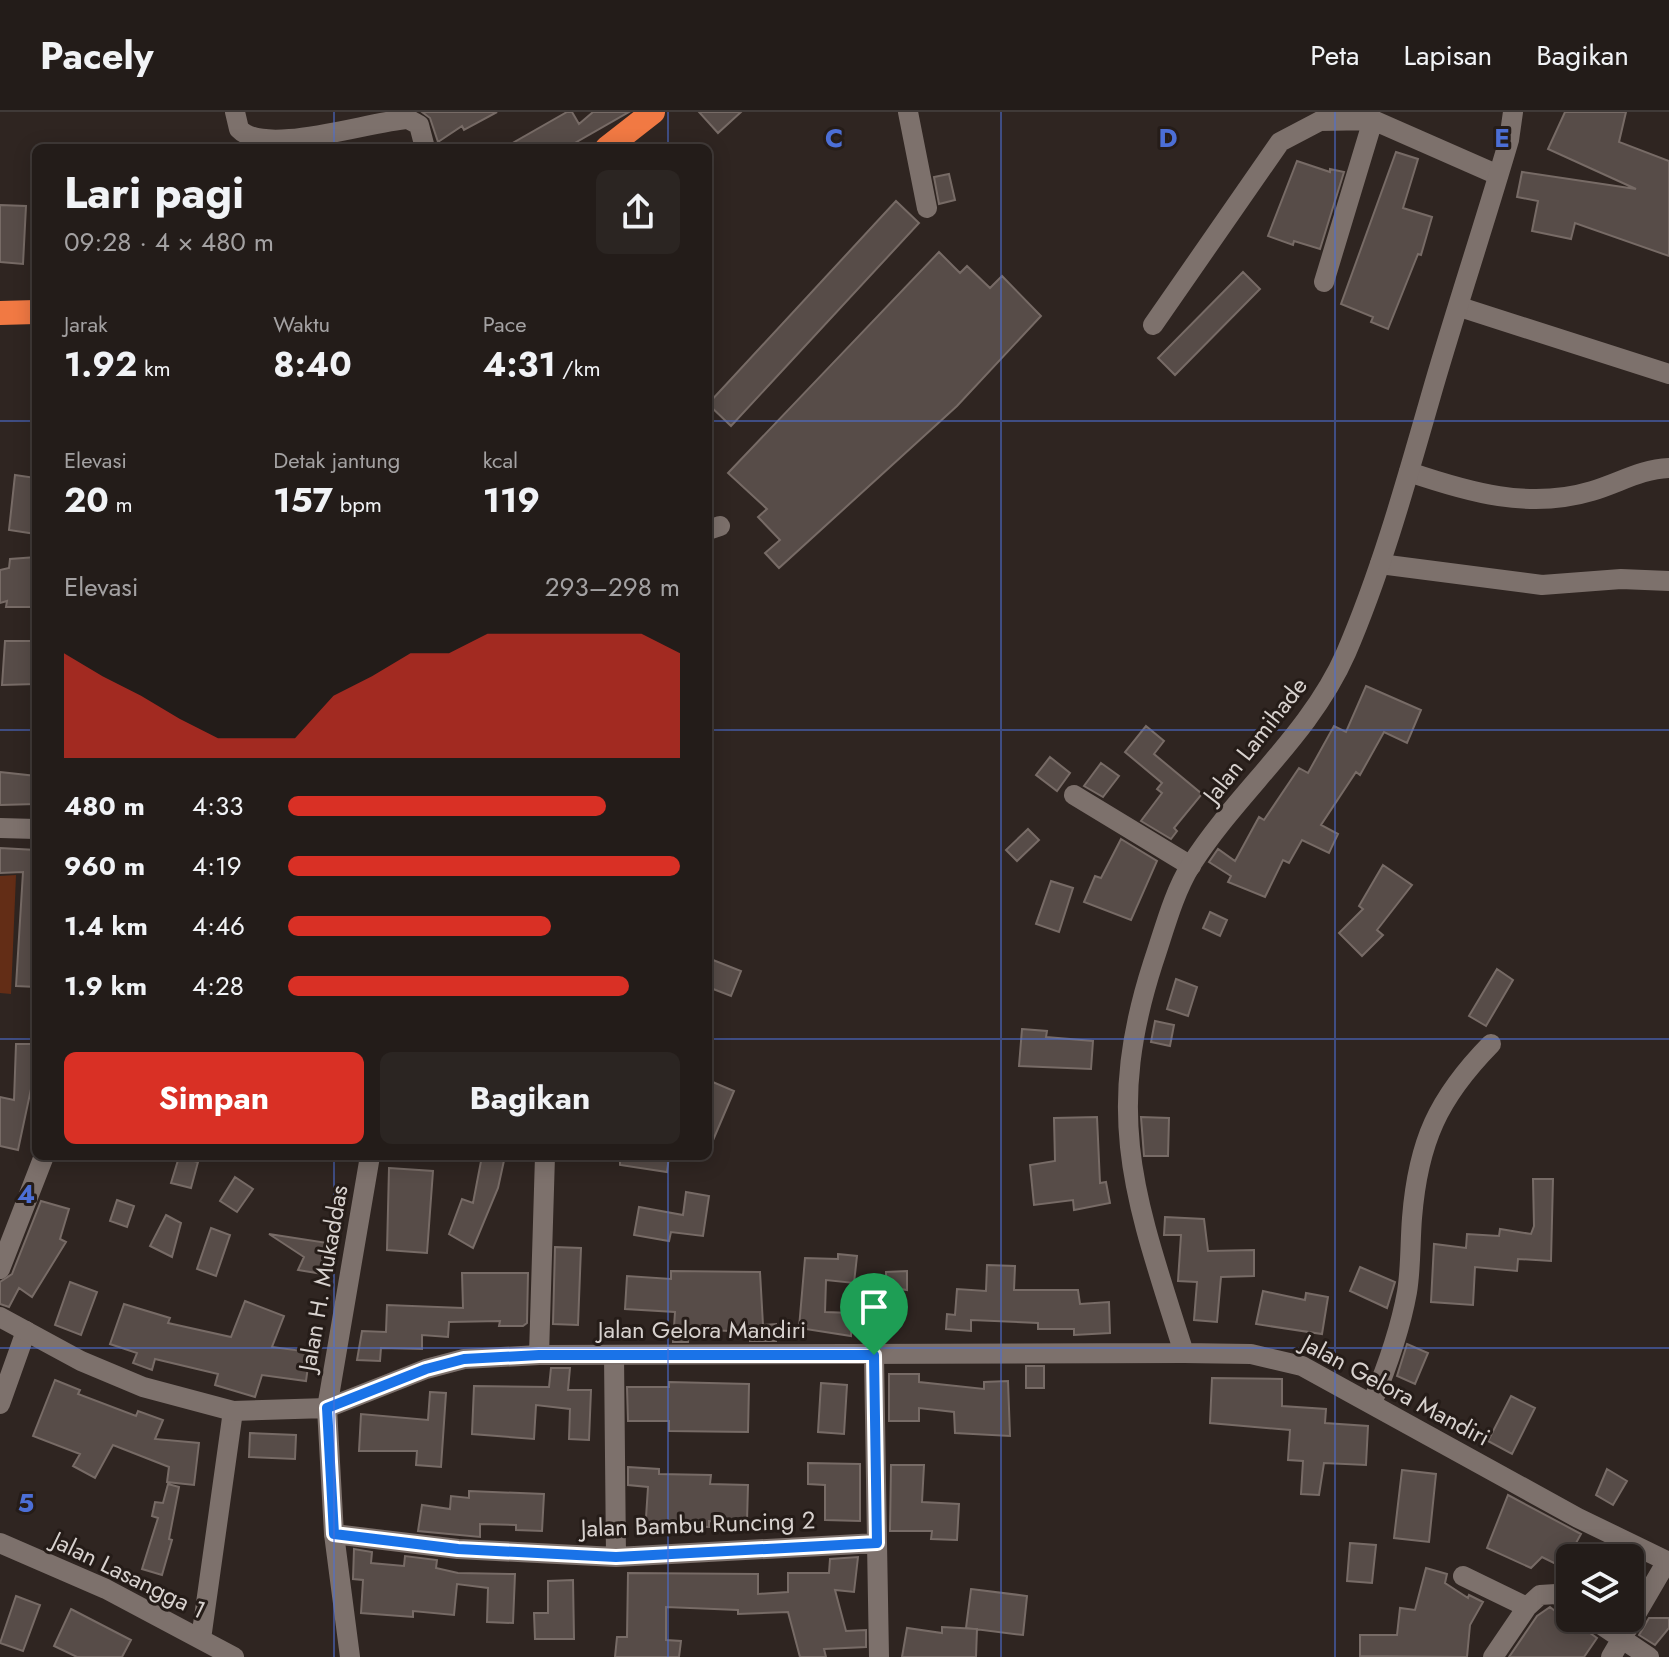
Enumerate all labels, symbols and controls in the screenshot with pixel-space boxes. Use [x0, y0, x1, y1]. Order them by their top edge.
text: Pacely [40, 28, 154, 83]
text: Peta [1310, 35, 1359, 76]
text: Lapisan [1403, 35, 1492, 76]
text: Bagikan [1536, 35, 1629, 76]
text: C [825, 119, 843, 157]
text: D [1158, 119, 1178, 157]
text: E [1494, 119, 1510, 157]
text: Lari pagi [64, 161, 244, 225]
button: share [596, 170, 680, 254]
text: 09:28 · 4 × 480 m [64, 223, 274, 261]
text: Jarak [64, 308, 108, 340]
text: Waktu [273, 308, 330, 340]
text: Pace [483, 308, 526, 340]
text: 1.92 [64, 340, 137, 389]
text: 8:40 [273, 340, 352, 389]
text: 4:31 [483, 340, 556, 389]
text: km [137, 352, 171, 384]
text: /km [556, 352, 601, 384]
text: Elevasi [64, 444, 127, 476]
text: Detak jantung [273, 444, 400, 476]
text: kcal [483, 444, 518, 476]
text: 20 [64, 476, 109, 525]
text: 157 [273, 476, 333, 525]
text: 119 [483, 476, 540, 525]
text: m [109, 488, 133, 520]
text: bpm [333, 488, 382, 520]
text: Elevasi [64, 568, 138, 606]
text: 293–298 m [545, 568, 680, 606]
street label: Jalan Lamihade [1193, 669, 1315, 813]
text: 480 m [64, 787, 145, 825]
text: 4:33 [192, 787, 243, 825]
text: 960 m [64, 847, 145, 885]
text: 4:19 [192, 847, 242, 885]
text: 1.4 km [64, 907, 148, 945]
text: 4:46 [192, 907, 245, 945]
text: 1.9 km [64, 967, 147, 1005]
text: 4:28 [192, 967, 244, 1005]
button: Simpan [64, 1052, 364, 1144]
button: Bagikan [380, 1052, 680, 1144]
text: 4 [17, 1175, 35, 1213]
street label: Jalan H. Mukaddas [289, 1182, 357, 1377]
pin [840, 1273, 908, 1355]
icon: arrive [852, 1285, 896, 1329]
street label: Jalan Gelora Mandiri [595, 1312, 806, 1347]
street label: Jalan Gelora Mandiri [1293, 1324, 1496, 1454]
text: 5 [18, 1484, 34, 1522]
street label: Jalan Bambu Runcing 2 [577, 1502, 816, 1546]
street label: Jalan Lasangga 1 [43, 1521, 212, 1627]
map controls [1556, 1544, 1644, 1632]
button: layers [1556, 1544, 1644, 1632]

